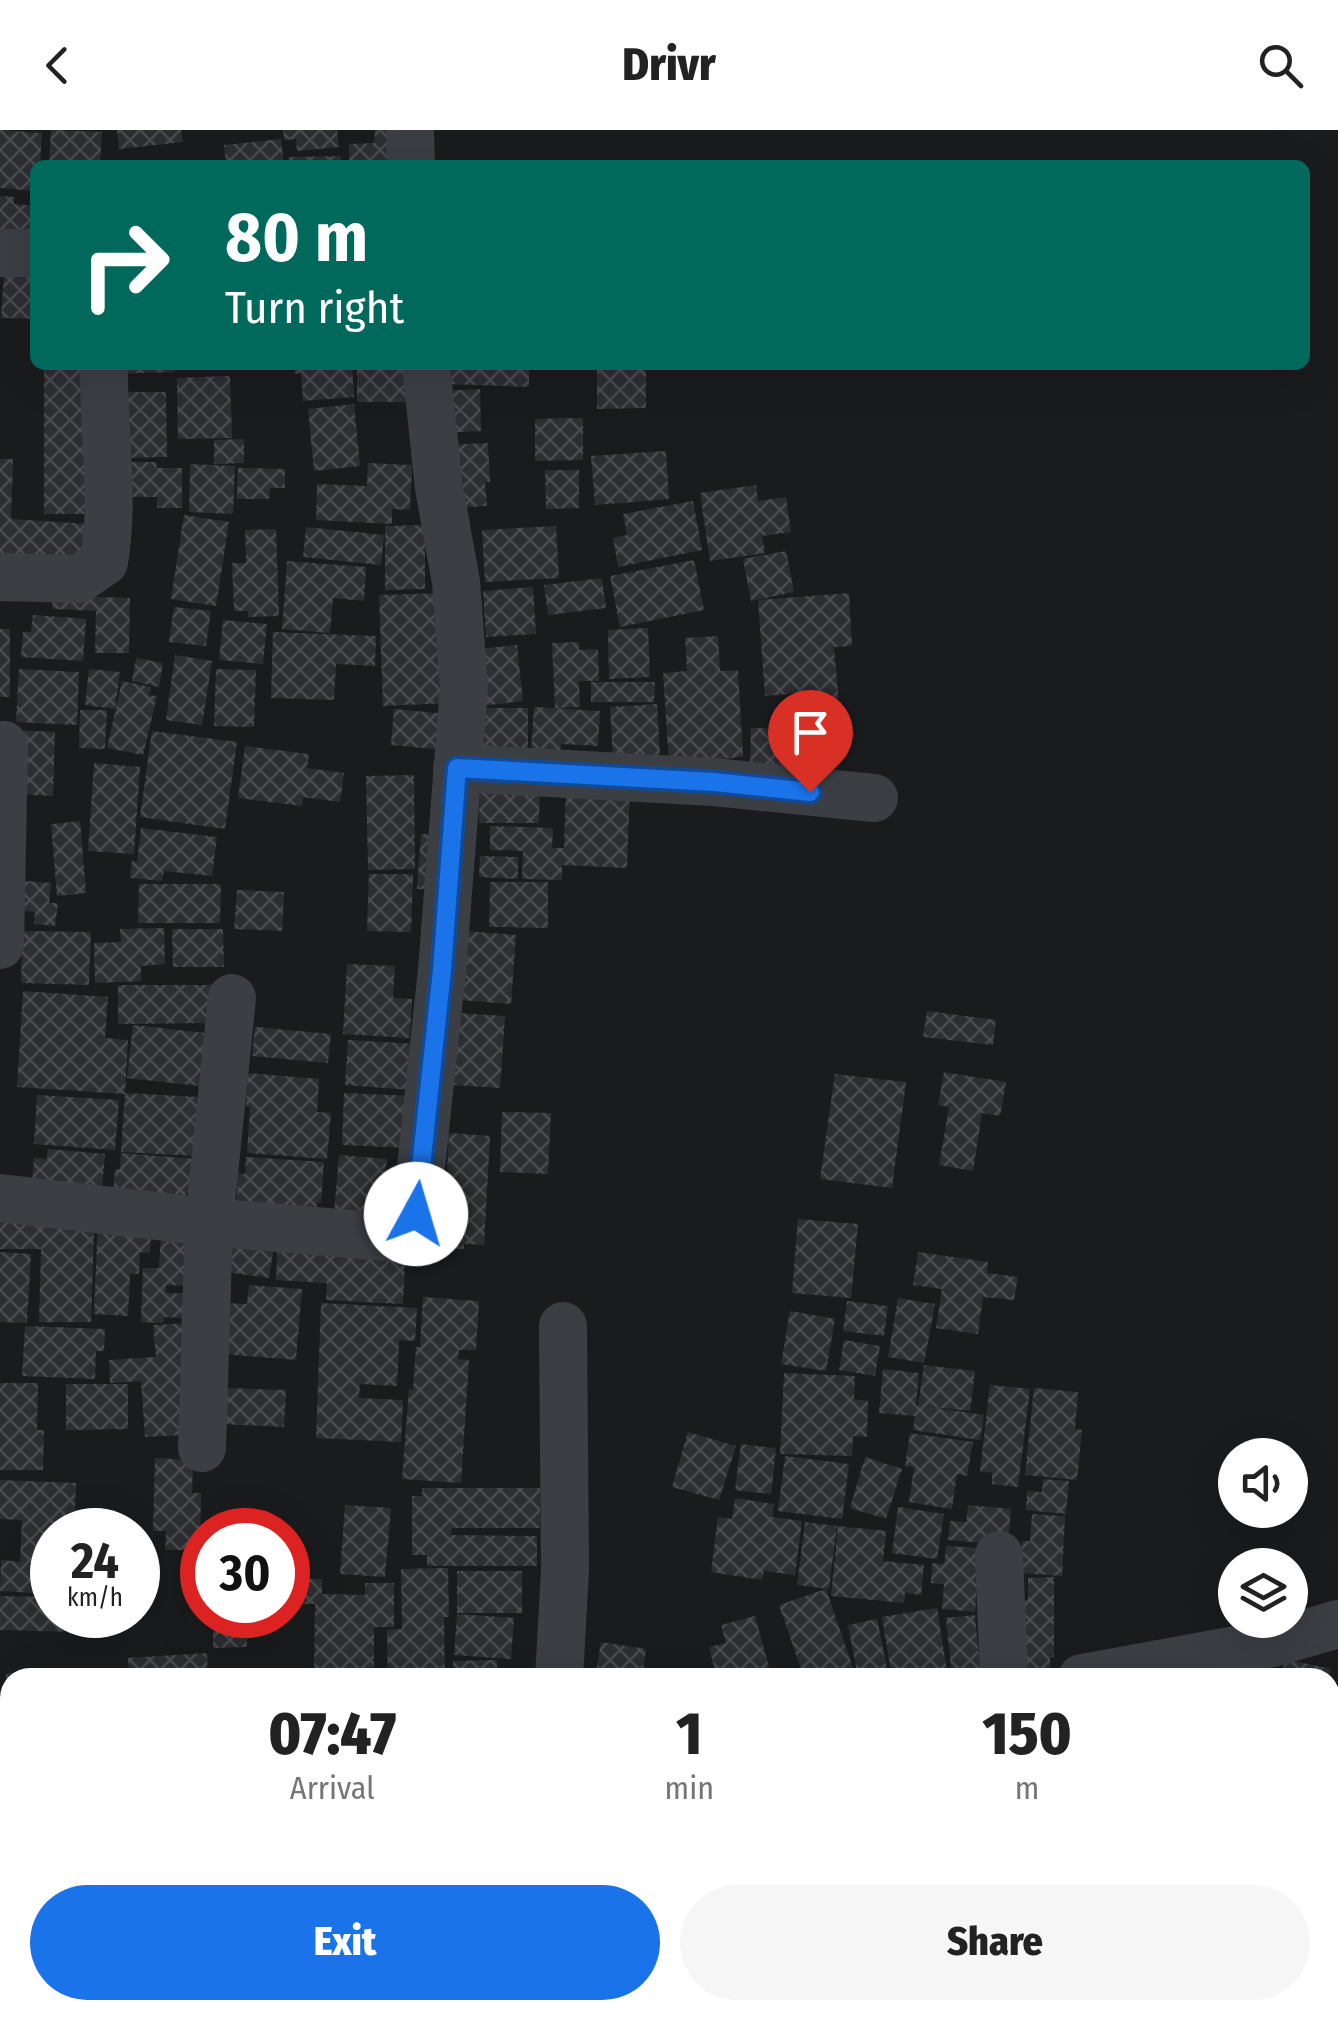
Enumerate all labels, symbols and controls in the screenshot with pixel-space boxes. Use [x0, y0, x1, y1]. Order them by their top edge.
icon: back [30, 38, 85, 93]
text: Drivr [622, 38, 716, 92]
icon: search [1253, 38, 1308, 93]
text: 80 m [225, 196, 368, 280]
icon: right [60, 200, 190, 330]
text: Turn right [225, 281, 404, 335]
pin [768, 690, 853, 793]
icon: arrive [783, 705, 838, 760]
position arrow [364, 1162, 468, 1266]
map controls [1218, 1438, 1308, 1638]
button: sound [1218, 1438, 1308, 1528]
speed limit sign: 30 [180, 1508, 310, 1638]
text: 24 [71, 1531, 119, 1591]
button: layers [1218, 1548, 1308, 1638]
text: km/h [67, 1583, 123, 1613]
text: 07:47 [268, 1698, 396, 1770]
text: 1 [676, 1698, 702, 1770]
text: 150 [982, 1698, 1072, 1770]
text: Arrival [290, 1769, 375, 1807]
text: min [665, 1769, 714, 1807]
text: m [1015, 1769, 1039, 1807]
button: Exit [30, 1885, 660, 2000]
button: Share [680, 1885, 1310, 2000]

